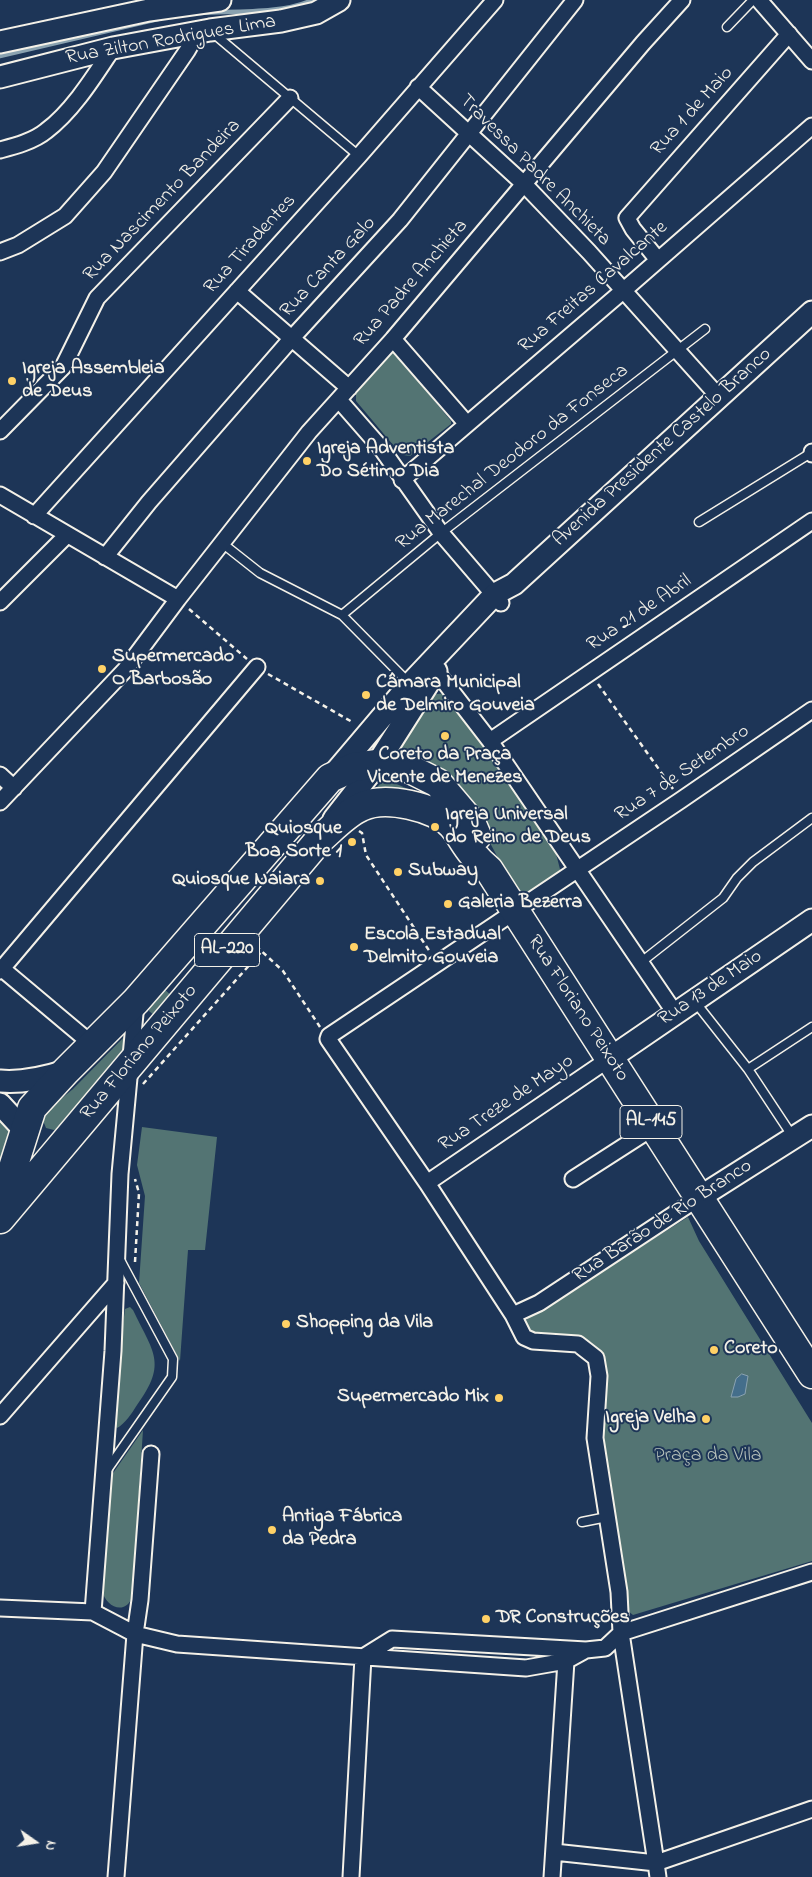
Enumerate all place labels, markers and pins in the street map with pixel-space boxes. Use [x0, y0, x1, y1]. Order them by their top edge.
place label: Igreja Assembleia de Deus [22, 358, 164, 405]
marker: Igreja Assembleia de Deus [6, 375, 18, 387]
place label: Igreja Adventista Do Sétimo Dia [317, 438, 454, 485]
marker: Igreja Adventista Do Sétimo Dia [301, 455, 313, 467]
place label: Supermercado O Barbosão [112, 646, 234, 693]
marker: Supermercado O Barbosão [96, 663, 108, 675]
place label: Câmara Municipal de Delmiro Gouveia [376, 672, 535, 719]
marker: Câmara Municipal de Delmiro Gouveia [360, 689, 372, 701]
marker: Coreto da Praça Vicente de Menezes [439, 730, 451, 742]
place label: Coreto da Praça Vicente de Menezes [367, 744, 523, 791]
place label: Igreja Universal do Reino de Deus [445, 804, 591, 851]
place label: Quiosque Boa Sorte 1 [246, 818, 342, 865]
marker: Igreja Universal do Reino de Deus [429, 821, 441, 833]
marker: Quiosque Boa Sorte 1 [346, 836, 358, 848]
place label: Subway [408, 860, 478, 884]
marker: Subway [392, 866, 404, 878]
place label: Quiosque Naiara [172, 869, 310, 893]
marker: Quiosque Naiara [314, 875, 326, 887]
place label: Galeria Bezerra [458, 892, 582, 916]
marker: Galeria Bezerra [442, 898, 454, 910]
place label: Escola Estadual Delmito Gouveia [364, 924, 501, 971]
marker: Escola Estadual Delmito Gouveia [348, 941, 360, 953]
place label: Shopping da Vila [296, 1312, 433, 1336]
marker: Shopping da Vila [280, 1318, 292, 1330]
place label: Coreto [724, 1338, 778, 1362]
marker: Coreto [708, 1344, 720, 1356]
place label: Supermercado Mix [337, 1386, 489, 1410]
marker: Supermercado Mix [493, 1392, 505, 1404]
place label: Igreja Velha [605, 1407, 696, 1431]
marker: Igreja Velha [700, 1413, 712, 1425]
place label: Antiga Fábrica da Pedra [282, 1506, 402, 1553]
marker: Antiga Fábrica da Pedra [266, 1524, 278, 1536]
place label: DR Construções [496, 1607, 630, 1631]
marker: DR Construções [480, 1613, 492, 1625]

